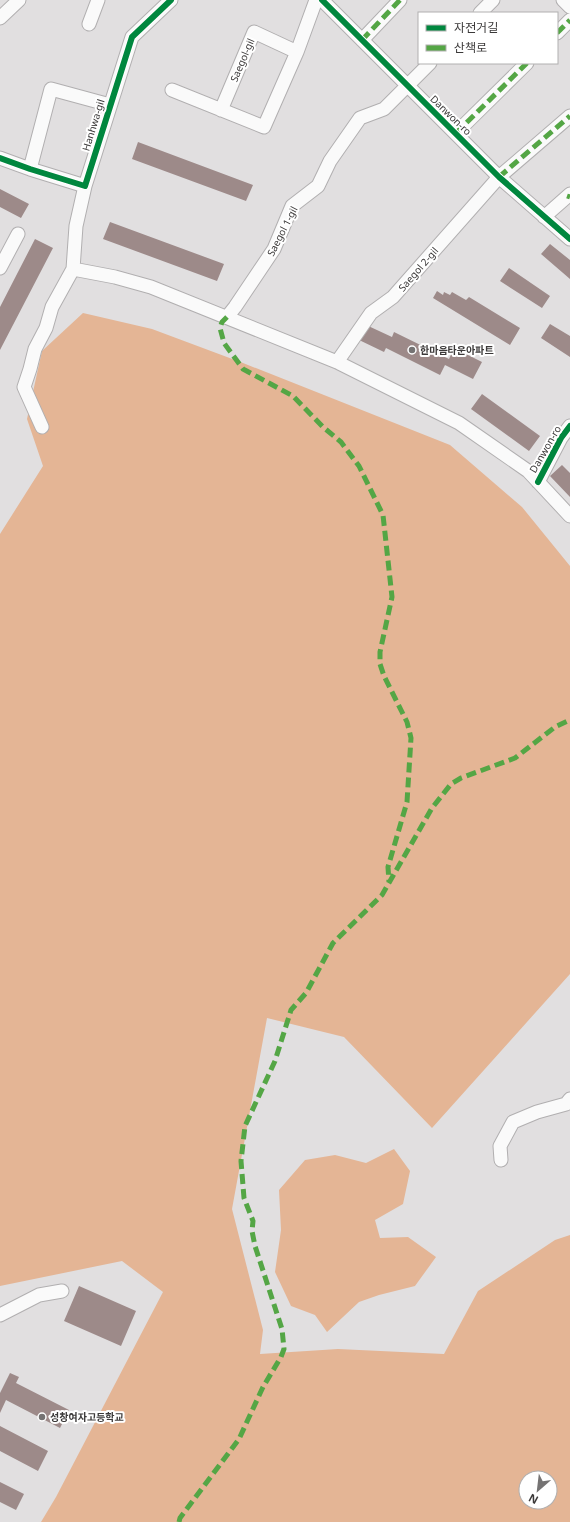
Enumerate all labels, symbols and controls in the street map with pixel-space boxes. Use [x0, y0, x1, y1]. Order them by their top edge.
legend [418, 12, 558, 64]
text: 자전거길 [454, 19, 498, 36]
street label: Saegol-gil [227, 36, 257, 84]
text: 산책로 [454, 39, 487, 56]
street label: Danwon-ro [427, 92, 475, 138]
street label: Hanhwa-gil [79, 97, 107, 153]
street label: Saegol 1-gil [263, 204, 301, 258]
street label: Saegol 2-gil [395, 244, 441, 294]
place label: 한마음타운아파트 [420, 343, 494, 357]
marker: 한마음타운아파트 [407, 345, 417, 355]
street label: Danwon-ro [526, 423, 564, 475]
place label: 성창여자고등학교 [50, 1410, 124, 1424]
marker: 성창여자고등학교 [37, 1412, 47, 1422]
north arrow [518, 1470, 558, 1510]
text: N [526, 1491, 541, 1508]

